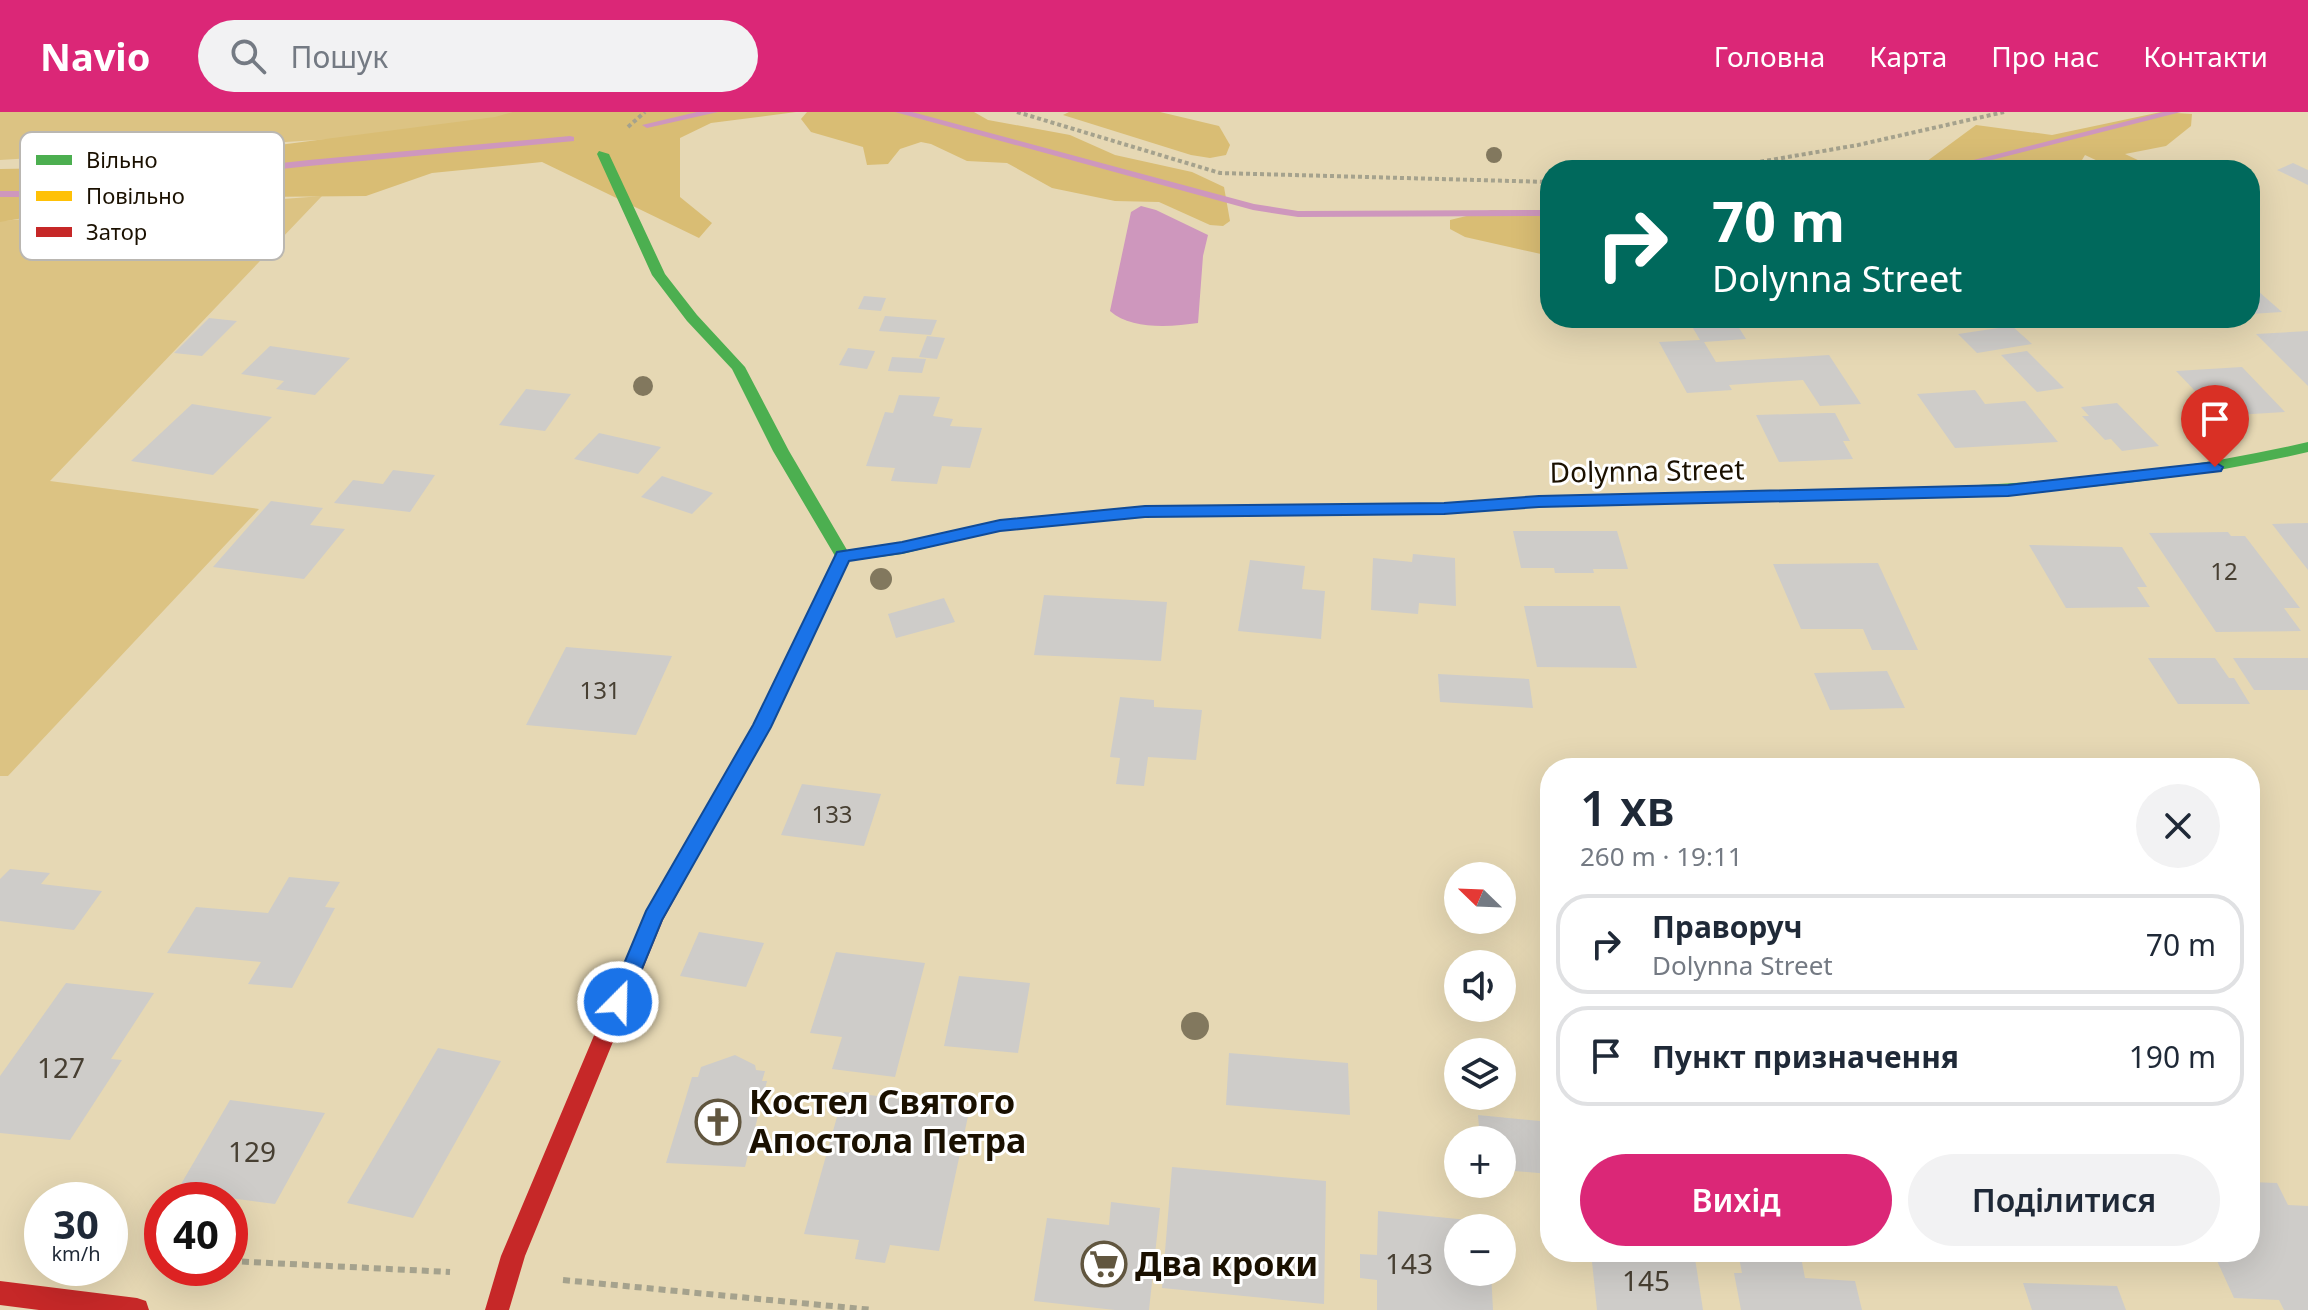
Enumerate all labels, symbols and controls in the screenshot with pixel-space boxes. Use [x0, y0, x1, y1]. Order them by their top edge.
search box [198, 20, 758, 92]
text: Navio [40, 30, 150, 82]
icon: search [226, 34, 270, 78]
text: Пошук [290, 36, 388, 77]
text: Головна [1714, 37, 1825, 75]
text: Карта [1869, 37, 1947, 75]
text: Про нас [1991, 37, 2099, 75]
text: Контакти [2143, 37, 2268, 75]
legend [20, 132, 284, 260]
text: Вільно [86, 144, 157, 174]
text: Повільно [86, 180, 185, 210]
text: 70 m [1712, 182, 1845, 258]
icon: right [1580, 192, 1684, 296]
text: Затор [86, 216, 147, 246]
text: Dolynna Street [1712, 254, 1962, 303]
pin [2181, 385, 2249, 467]
icon: arrive [2193, 397, 2237, 441]
street label: Dolynna Street [1549, 449, 1745, 491]
house number: 12 [2210, 554, 2238, 587]
house number: 131 [579, 673, 621, 706]
text: 1 хв [1580, 775, 1674, 840]
button: close [2136, 784, 2220, 868]
house number: 133 [811, 797, 853, 830]
text: 260 m · 19:11 [1580, 838, 1743, 874]
north arrow [1444, 862, 1516, 934]
map controls [1444, 862, 1516, 1286]
text: Праворуч [1652, 906, 1803, 947]
icon: right [1584, 922, 1628, 966]
text: 70 m [2146, 924, 2216, 965]
text: Dolynna Street [1652, 947, 1833, 983]
button: sound [1444, 950, 1516, 1022]
position arrow [576, 960, 660, 1044]
icon: arrive [1584, 1034, 1628, 1078]
text: Пункт призначення [1652, 1036, 1959, 1077]
text: 190 m [2129, 1036, 2216, 1077]
button: layers [1444, 1038, 1516, 1110]
house number: 127 [37, 1048, 85, 1086]
place label: Костел Святого Апостола Петра [749, 1078, 1026, 1163]
church icon: Костел Святого Апостола Петра [694, 1098, 742, 1146]
button: + [1444, 1126, 1516, 1198]
house number: 129 [228, 1132, 276, 1170]
button: Вихід [1580, 1154, 1892, 1246]
button: Поділитися [1908, 1154, 2220, 1246]
speed limit sign: 40 [144, 1182, 248, 1286]
text: 30 [53, 1196, 99, 1251]
button: − [1444, 1214, 1516, 1286]
text: km/h [51, 1240, 101, 1267]
supermarket icon: Два кроки [1080, 1240, 1128, 1288]
place label: Два кроки [1135, 1240, 1318, 1286]
house number: 143 [1385, 1244, 1433, 1282]
house number: 145 [1622, 1261, 1670, 1299]

